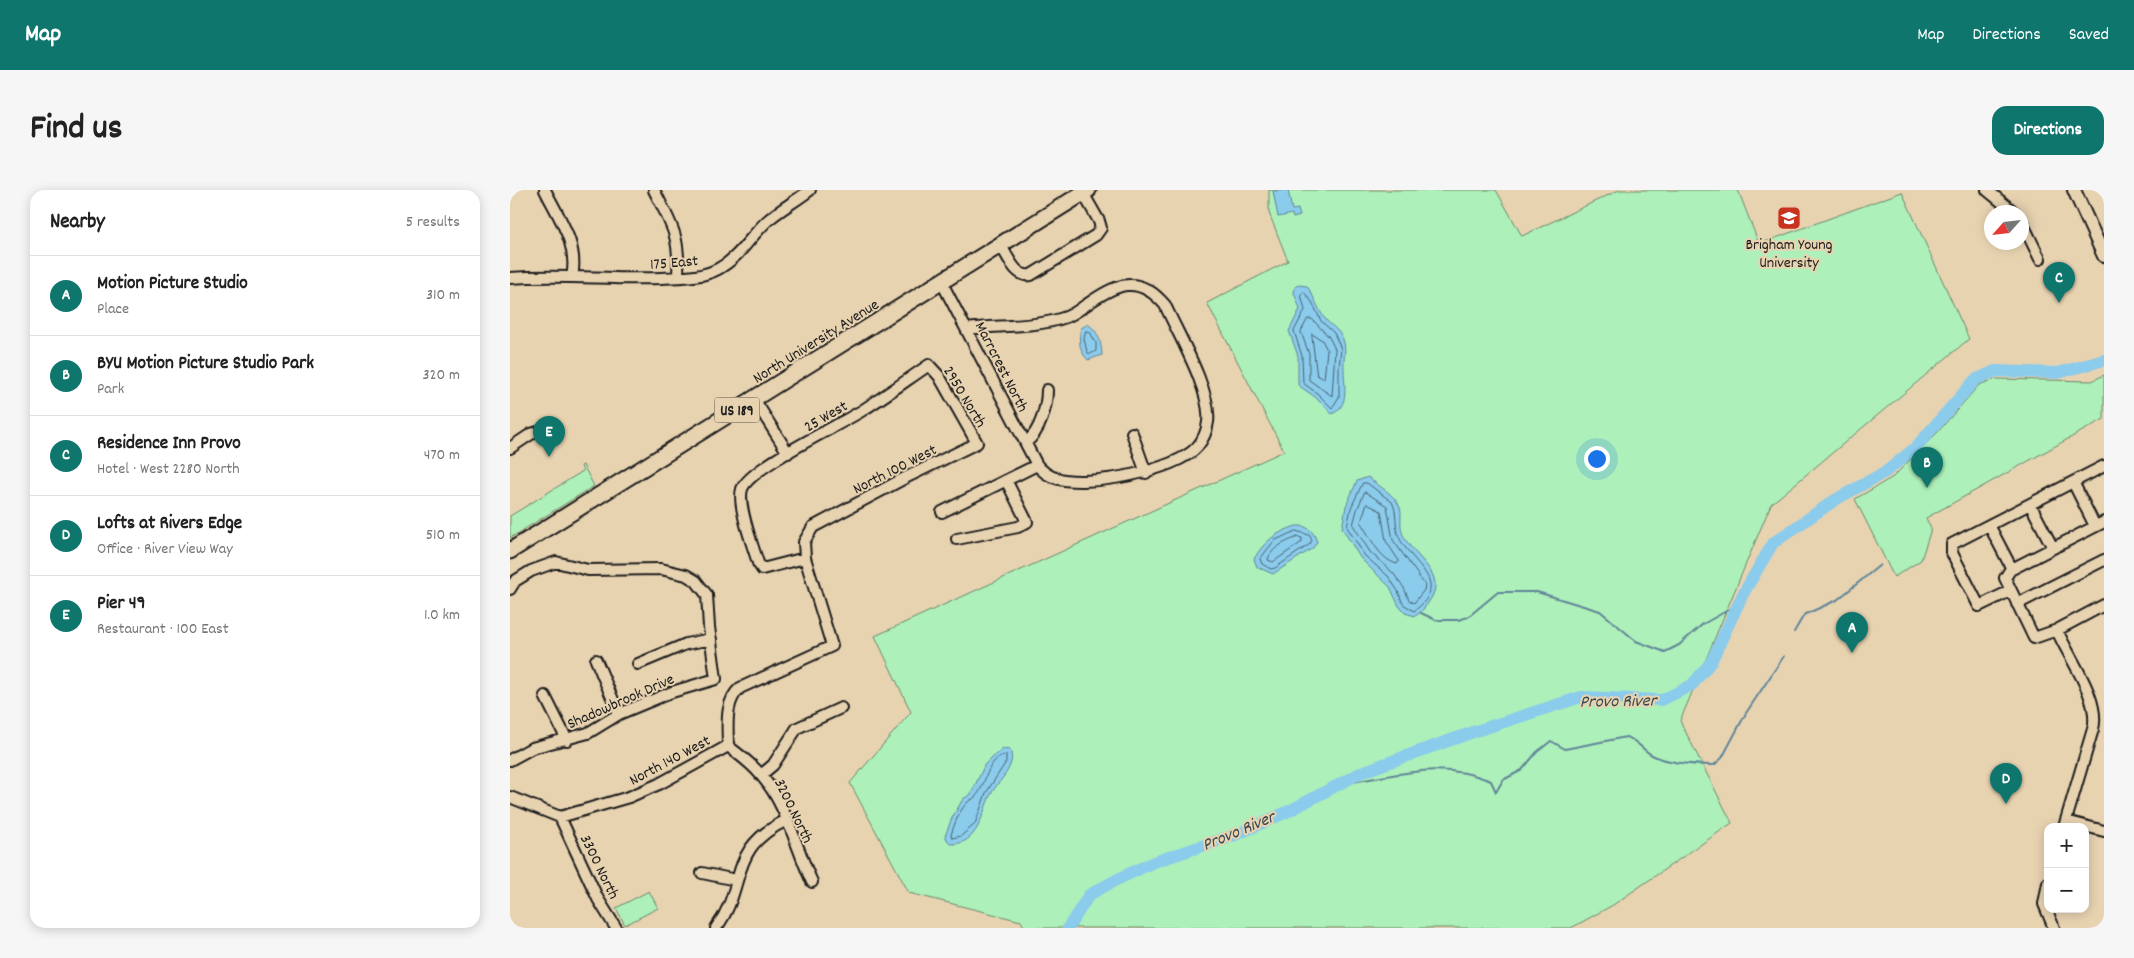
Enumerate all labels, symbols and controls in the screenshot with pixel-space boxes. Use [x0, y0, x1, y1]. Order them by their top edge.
text: Map [25, 18, 61, 52]
text: Map [1917, 23, 1944, 48]
text: Directions [1972, 23, 2041, 48]
text: Saved [2069, 23, 2109, 48]
text: Find us [30, 105, 122, 155]
button: Directions [1992, 106, 2104, 155]
school or university icon: Brigham Young University [1776, 205, 1802, 231]
north arrow [1984, 205, 2029, 250]
text: Nearby [50, 208, 105, 238]
text: 5 results [406, 211, 460, 234]
place label: Brigham Young University [1745, 234, 1833, 275]
street label: 175 East [649, 250, 699, 277]
pin: C [2043, 262, 2075, 303]
text: Motion Picture Studio [97, 271, 248, 298]
text: A [62, 284, 70, 307]
text: 310 m [426, 284, 460, 307]
street label: North University Avenue [749, 294, 884, 390]
text: Place [97, 298, 129, 321]
street label: Marrcrest North [968, 318, 1033, 416]
text: BYU Motion Picture Studio Park [97, 351, 314, 378]
street label: 2950 North [936, 362, 991, 432]
text: B [62, 364, 70, 387]
text: 320 m [423, 364, 460, 387]
text: Park [97, 378, 124, 401]
street label: 25 West [800, 395, 852, 439]
road number: US 189 [714, 398, 760, 422]
pin: E [533, 416, 565, 457]
text: Residence Inn Provo [97, 431, 241, 458]
street label: North 100 West [849, 439, 941, 501]
text: C [62, 444, 70, 467]
text: 470 m [424, 444, 460, 467]
your location [1584, 446, 1610, 472]
pin: B [1911, 447, 1943, 488]
text: Hotel · West 2280 North [97, 458, 240, 481]
text: Lofts at Rivers Edge [97, 511, 242, 538]
text: D [62, 524, 70, 547]
text: 510 m [426, 524, 460, 547]
text: Office · River View Way [97, 538, 233, 561]
text: Pier 49 [97, 591, 145, 618]
text: E [62, 604, 70, 627]
text: 1.0 km [424, 604, 460, 627]
pin: A [1836, 612, 1868, 653]
text: Restaurant · 100 East [97, 618, 229, 641]
street label: Shadowbrook Drive [564, 668, 678, 736]
water label: Provo River [1579, 689, 1659, 716]
street label: North 140 West [625, 730, 715, 792]
pin: D [1990, 763, 2022, 804]
street label: 3200 North [767, 775, 818, 847]
water label: Provo River [1199, 805, 1281, 859]
map controls [2044, 823, 2089, 913]
button: + [2044, 823, 2089, 868]
street label: 3300 North [573, 831, 624, 903]
button: − [2044, 868, 2089, 913]

